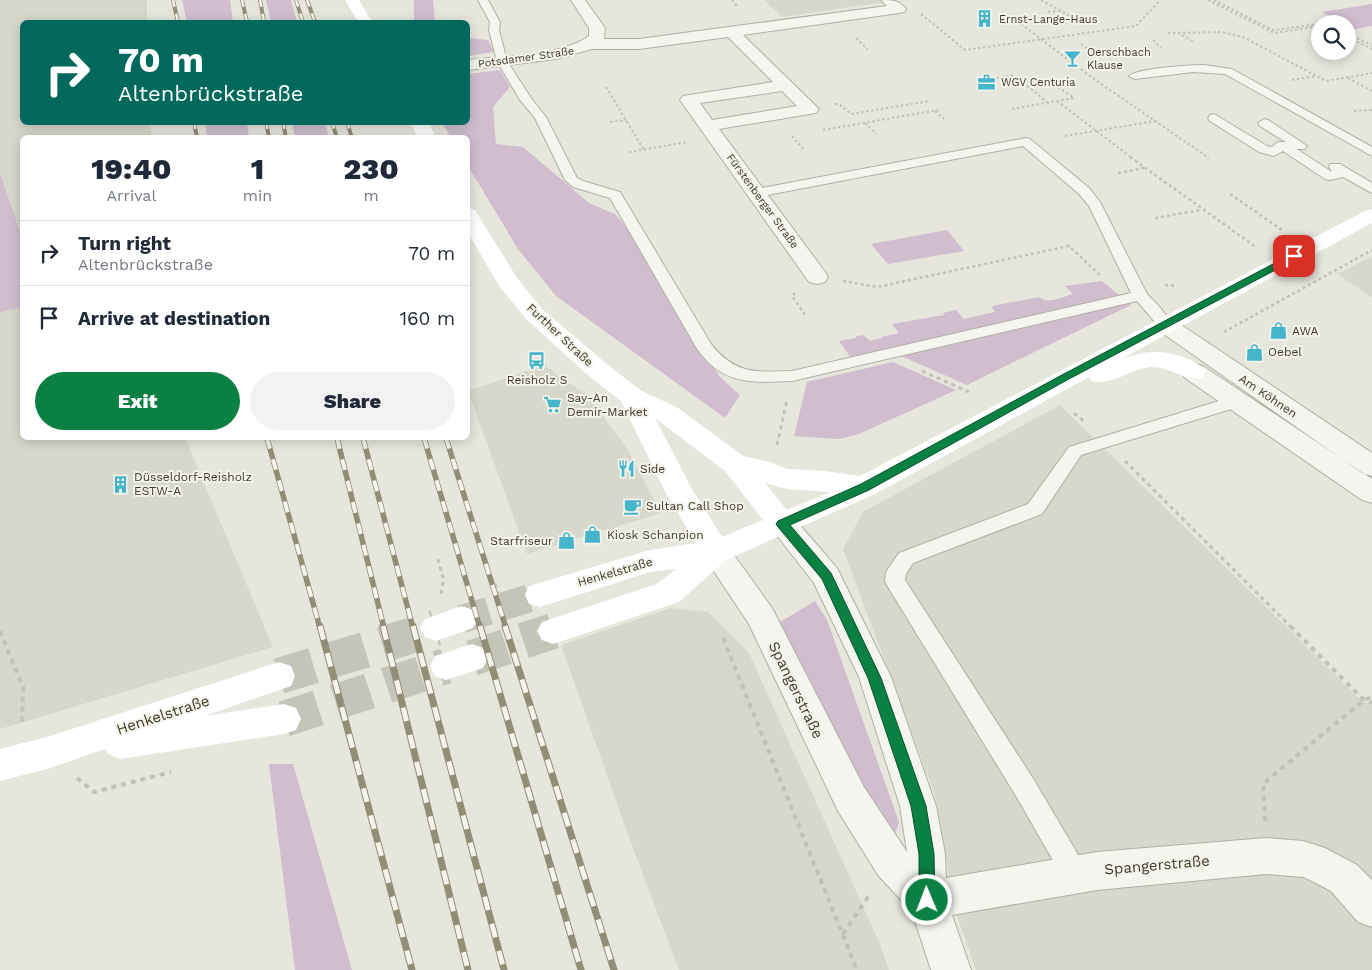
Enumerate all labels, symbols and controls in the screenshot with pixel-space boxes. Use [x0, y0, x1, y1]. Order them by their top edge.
building icon: Ernst-Lange-Haus [975, 9, 995, 29]
place label: Ernst-Lange-Haus [999, 13, 1098, 26]
map controls [1311, 15, 1356, 60]
button: search [1311, 15, 1356, 60]
text: 70 m [118, 39, 204, 81]
icon: right [35, 40, 100, 105]
street label: Potsdamer Straße [477, 44, 575, 71]
place label: Oerschbach Klause [1087, 46, 1151, 72]
bar icon: Oerschbach Klause [1063, 48, 1083, 68]
office icon: WGV Centuria [977, 72, 997, 92]
place label: WGV Centuria [1001, 76, 1075, 89]
text: Altenbrückstraße [118, 81, 303, 106]
text: 19:40 [91, 151, 171, 186]
text: 1 [251, 151, 264, 186]
text: 230 [343, 151, 399, 186]
street label: Fürstenberger Straße [724, 151, 801, 251]
text: Arrival [106, 186, 156, 205]
text: min [243, 186, 272, 205]
text: m [363, 186, 379, 205]
text: Turn right [78, 232, 171, 255]
pin [1273, 235, 1315, 277]
icon: right [35, 239, 63, 267]
text: 70 m [408, 242, 455, 265]
icon: arrive [1280, 242, 1308, 270]
text: Altenbrückstraße [78, 255, 213, 274]
street label: Further Straße [524, 301, 596, 369]
icon: arrive [35, 304, 63, 332]
text: Arrive at destination [78, 307, 270, 330]
text: 160 m [400, 307, 455, 330]
shop icon: AWA [1268, 321, 1288, 341]
place label: AWA [1292, 324, 1318, 338]
shop icon: Oebel [1244, 342, 1264, 362]
place label: Oebel [1268, 345, 1302, 359]
bus stop icon: Reisholz S [527, 351, 547, 371]
street label: Am Köhnen [1236, 371, 1300, 421]
button: Exit [35, 372, 240, 430]
button: Share [250, 372, 455, 430]
place label: Reisholz S [507, 373, 567, 387]
place label: Say-An Demir-Market [567, 391, 648, 419]
supermarket icon: Say-An Demir-Market [543, 395, 563, 415]
restaurant icon: Side [616, 459, 636, 479]
place label: Side [640, 462, 665, 476]
place label: Düsseldorf-Reisholz ESTW-A [134, 470, 252, 498]
building icon: Düsseldorf-Reisholz ESTW-A [110, 474, 130, 494]
cafe icon: Sultan Call Shop [622, 496, 642, 516]
place label: Sultan Call Shop [646, 499, 744, 513]
shop icon: Kiosk Schanpion [583, 525, 603, 545]
place label: Kiosk Schanpion [607, 528, 704, 542]
shop icon: Starfriseur [557, 531, 577, 551]
place label: Starfriseur [490, 534, 553, 548]
street label: Henkelstraße [576, 555, 654, 589]
street label: Spangerstraße [765, 639, 827, 741]
street label: Henkelstraße [114, 691, 212, 739]
street label: Spangerstraße [1104, 851, 1210, 879]
position arrow [900, 873, 952, 925]

